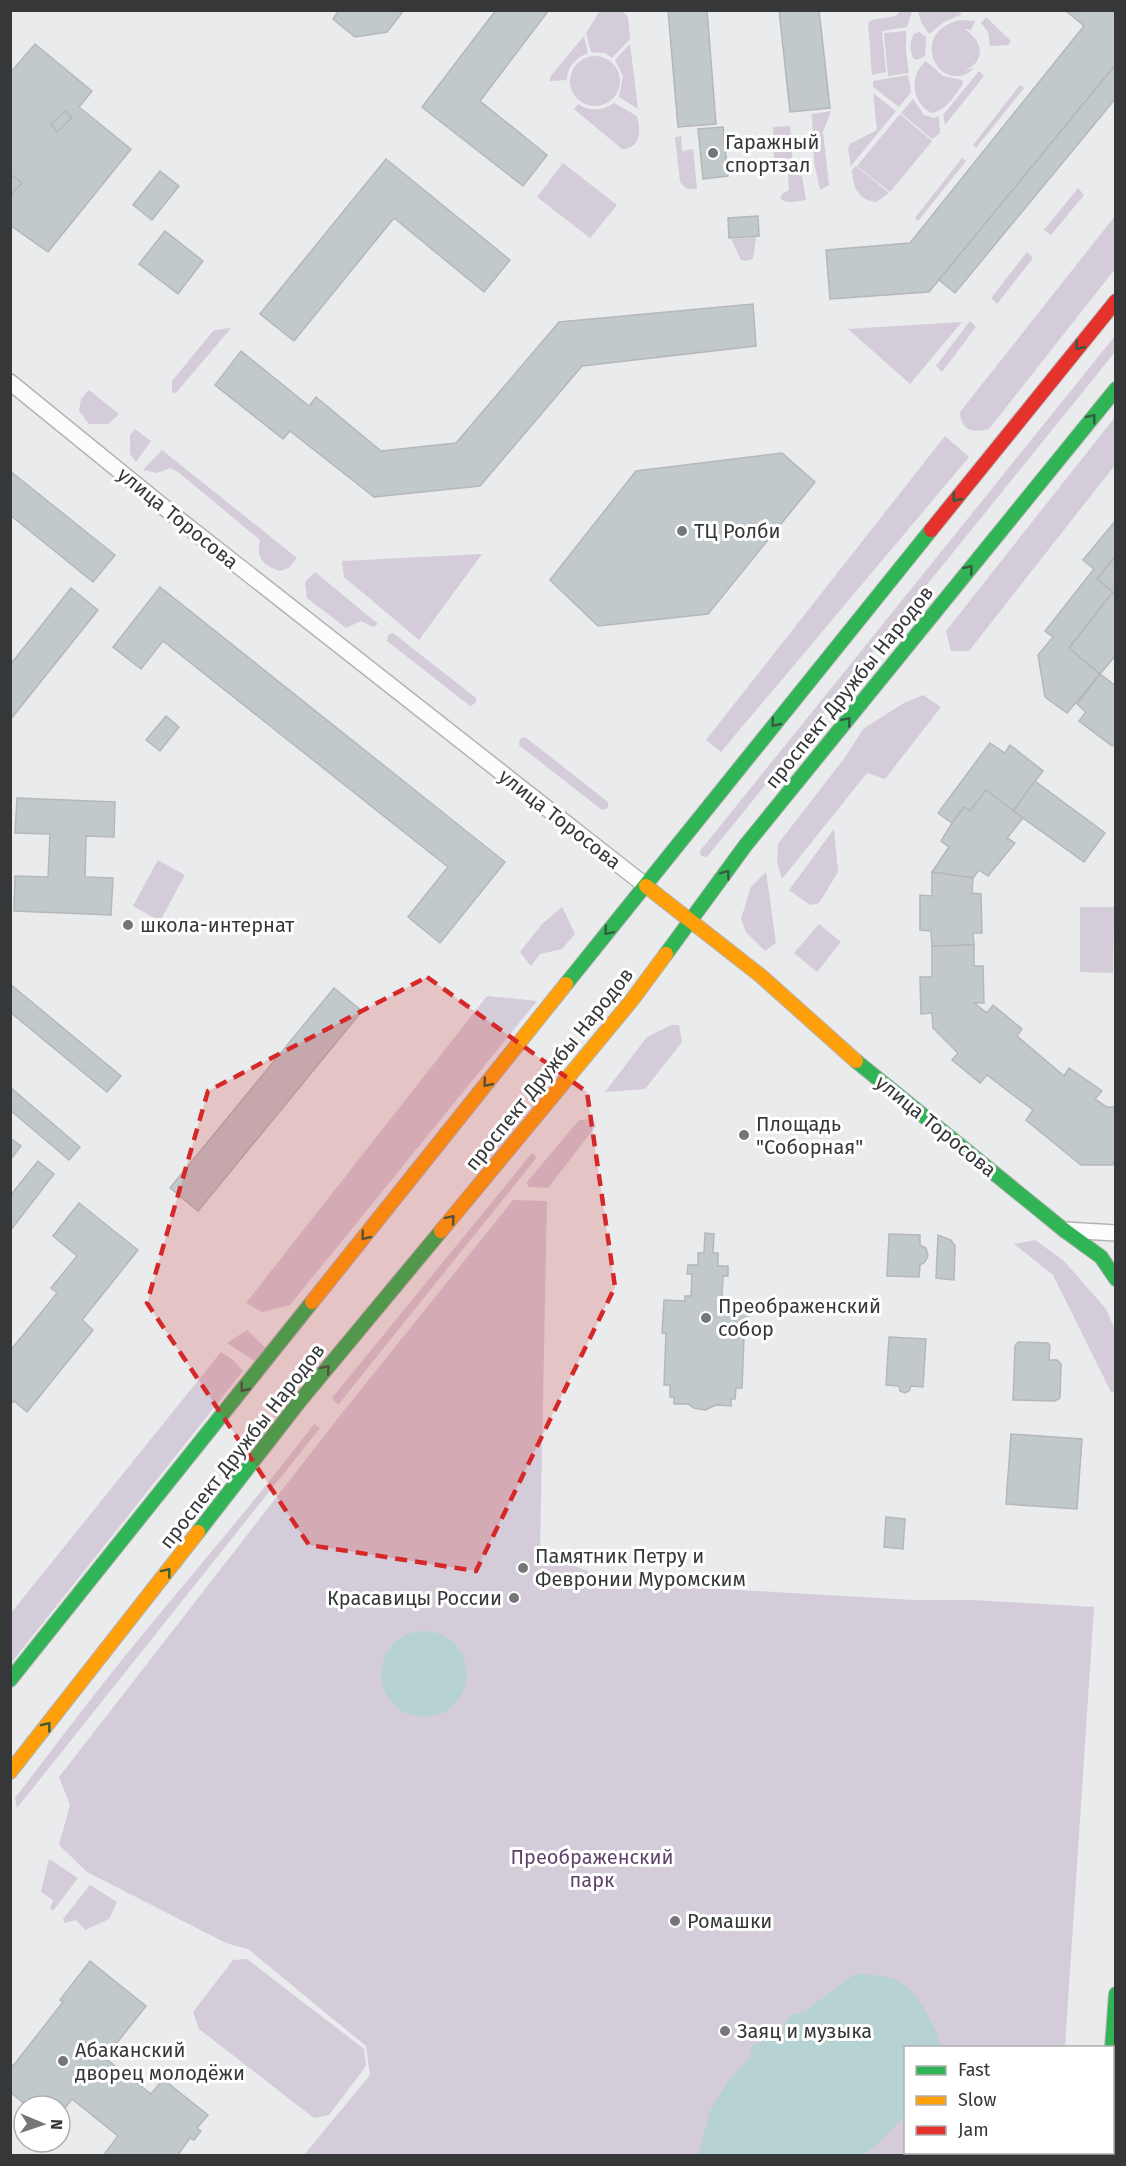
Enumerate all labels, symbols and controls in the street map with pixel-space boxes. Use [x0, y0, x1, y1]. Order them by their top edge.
place label: Гаражный спортзал [725, 130, 820, 177]
marker: Гаражный спортзал [706, 146, 720, 160]
one-way arrow [1075, 339, 1086, 350]
one-way arrow [1085, 414, 1096, 425]
street label: улица Торосова [113, 462, 243, 574]
one-way arrow [953, 491, 964, 502]
place label: ТЦ Ролби [694, 519, 781, 543]
marker: ТЦ Ролби [675, 524, 689, 538]
one-way arrow [962, 565, 973, 576]
street label: проспект Дружбы Народов [760, 581, 938, 793]
one-way arrow [771, 716, 782, 727]
one-way arrow [839, 717, 850, 728]
street label: улица Торосова [494, 764, 626, 874]
one-way arrow [718, 869, 729, 880]
place label: школа-интернат [140, 913, 295, 937]
marker: школа-интернат [121, 918, 135, 932]
one-way arrow [605, 924, 616, 935]
street label: проспект Дружбы Народов [460, 963, 638, 1175]
street label: улица Торосова [871, 1070, 1001, 1182]
one-way arrow [483, 1076, 494, 1087]
place label: Площадь "Соборная" [756, 1112, 863, 1159]
marker: Площадь "Соборная" [737, 1128, 751, 1142]
one-way arrow [443, 1215, 454, 1226]
one-way arrow [362, 1229, 373, 1240]
place label: Преображенский собор [718, 1294, 881, 1341]
marker: Преображенский собор [699, 1311, 713, 1325]
street label: проспект Дружбы Народов [154, 1339, 330, 1553]
one-way arrow [319, 1365, 330, 1376]
one-way arrow [240, 1381, 251, 1392]
place label: Памятник Петру и Февронии Муромским [535, 1544, 746, 1591]
marker: Памятник Петру и Февронии Муромским [516, 1561, 530, 1575]
one-way arrow [159, 1568, 170, 1579]
place label: Красавицы России [327, 1586, 502, 1610]
marker: Красавицы России [507, 1591, 521, 1605]
one-way arrow [39, 1721, 50, 1732]
park label: Преображенский парк [511, 1845, 674, 1892]
place label: Ромашки [687, 1909, 772, 1933]
marker: Ромашки [668, 1914, 682, 1928]
place label: Заяц и музыка [737, 2019, 872, 2043]
marker: Заяц и музыка [718, 2024, 732, 2038]
place label: Абаканский дворец молодёжи [75, 2038, 245, 2085]
legend [904, 2046, 1114, 2154]
marker: Абаканский дворец молодёжи [56, 2054, 70, 2068]
text: Fast [958, 2059, 991, 2081]
text: Slow [958, 2089, 997, 2111]
north arrow [12, 2094, 72, 2154]
text: N [47, 2119, 66, 2130]
text: Jam [958, 2119, 989, 2141]

